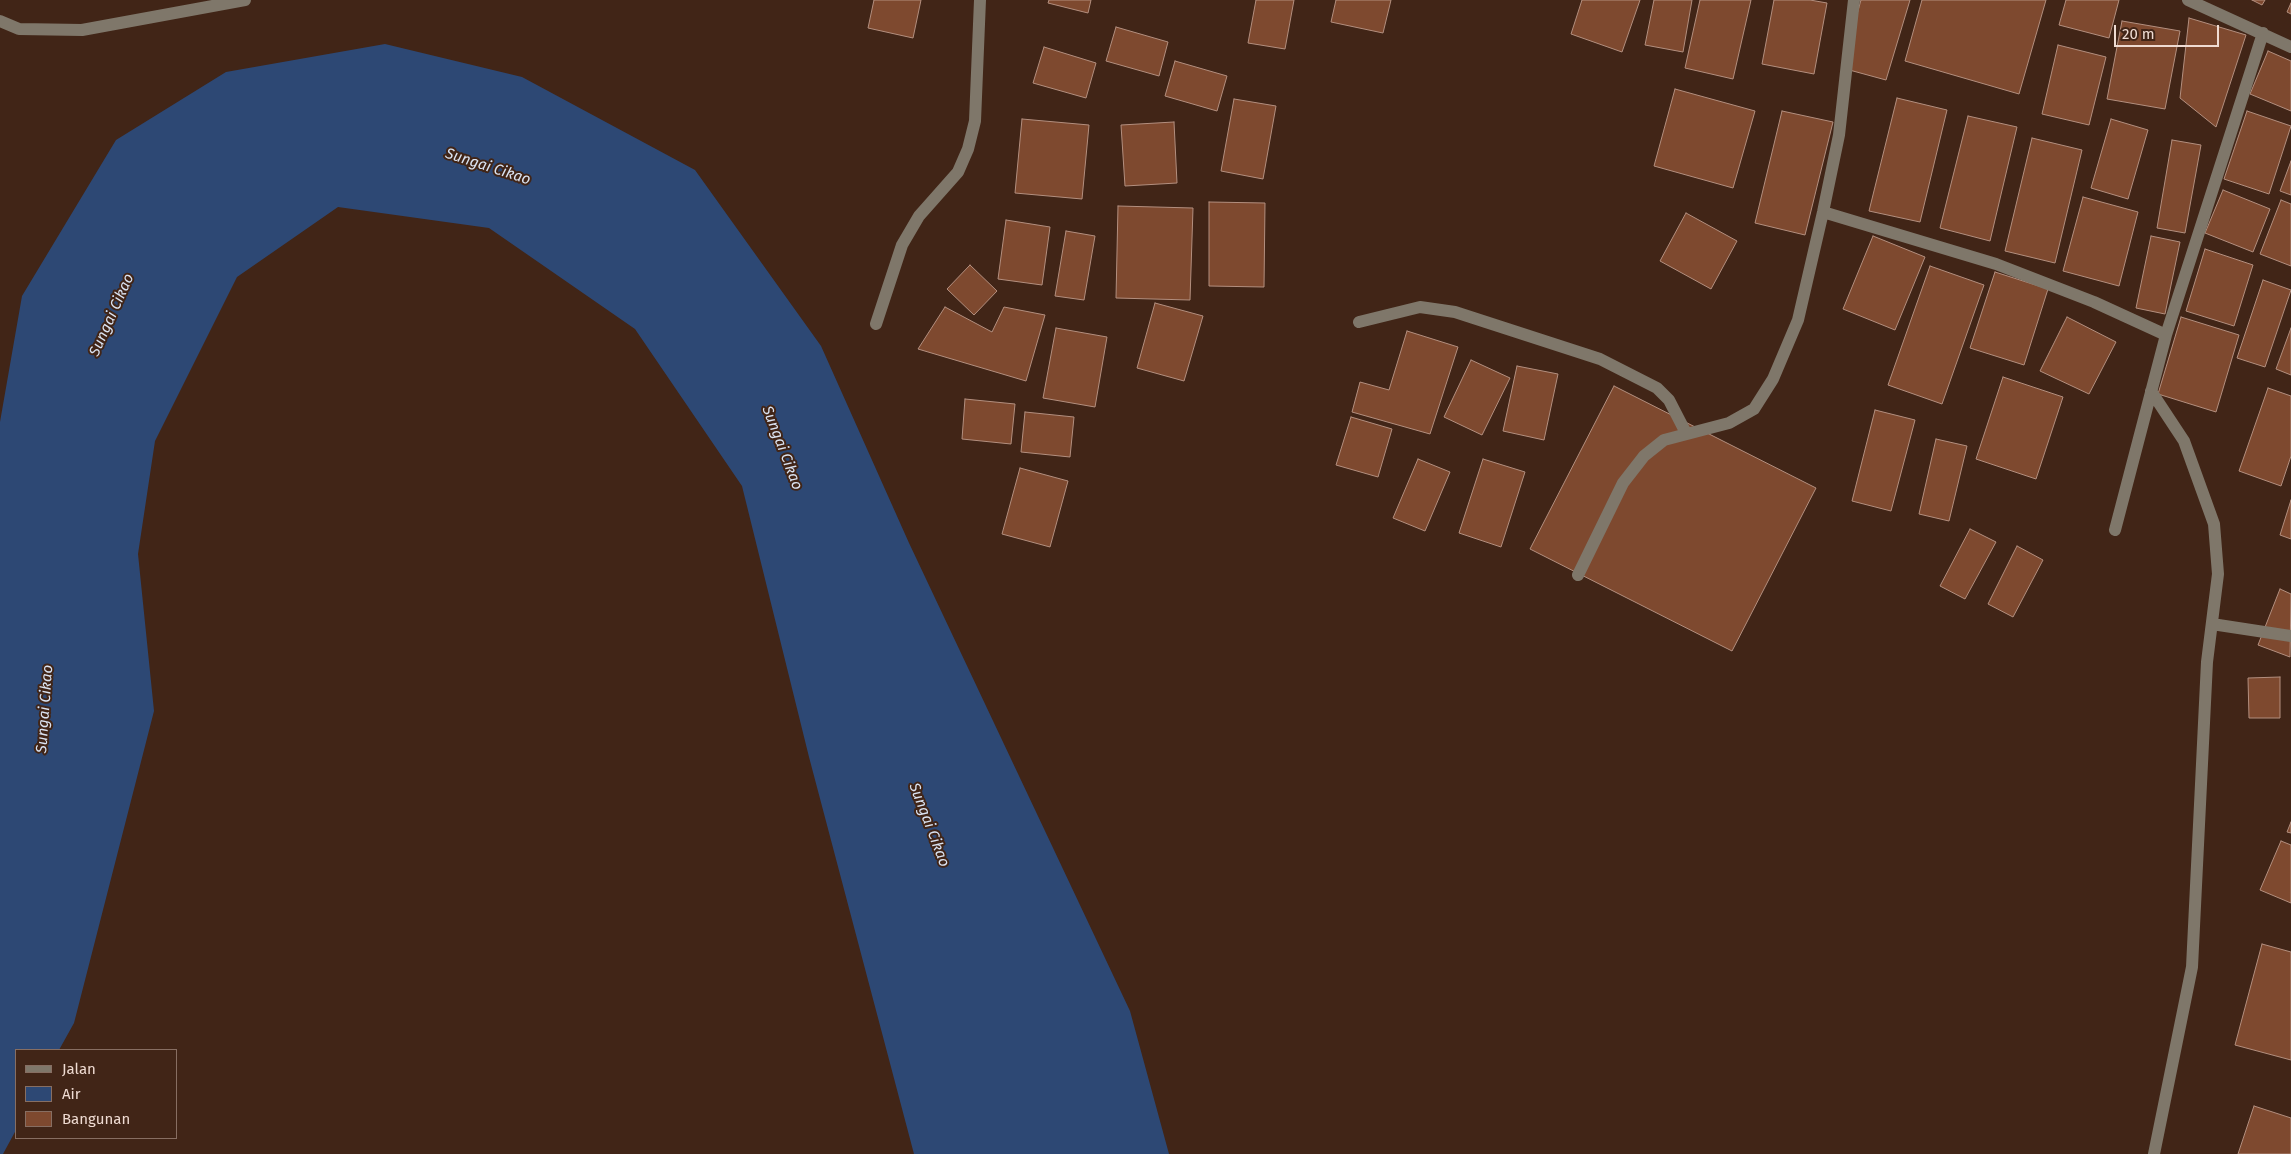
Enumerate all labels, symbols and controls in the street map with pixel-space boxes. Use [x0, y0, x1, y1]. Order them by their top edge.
scale bar [2116, 15, 2221, 47]
text: 20 m [2122, 25, 2155, 43]
water label: Sungai Cikao [443, 145, 533, 189]
water label: Sungai Cikao [86, 271, 138, 359]
water label: Sungai Cikao [758, 403, 806, 493]
water label: Sungai Cikao [33, 664, 57, 754]
water label: Sungai Cikao [905, 780, 953, 870]
legend [15, 1049, 178, 1139]
text: Jalan [62, 1060, 96, 1078]
text: Air [62, 1085, 81, 1103]
text: Bangunan [62, 1110, 130, 1128]

